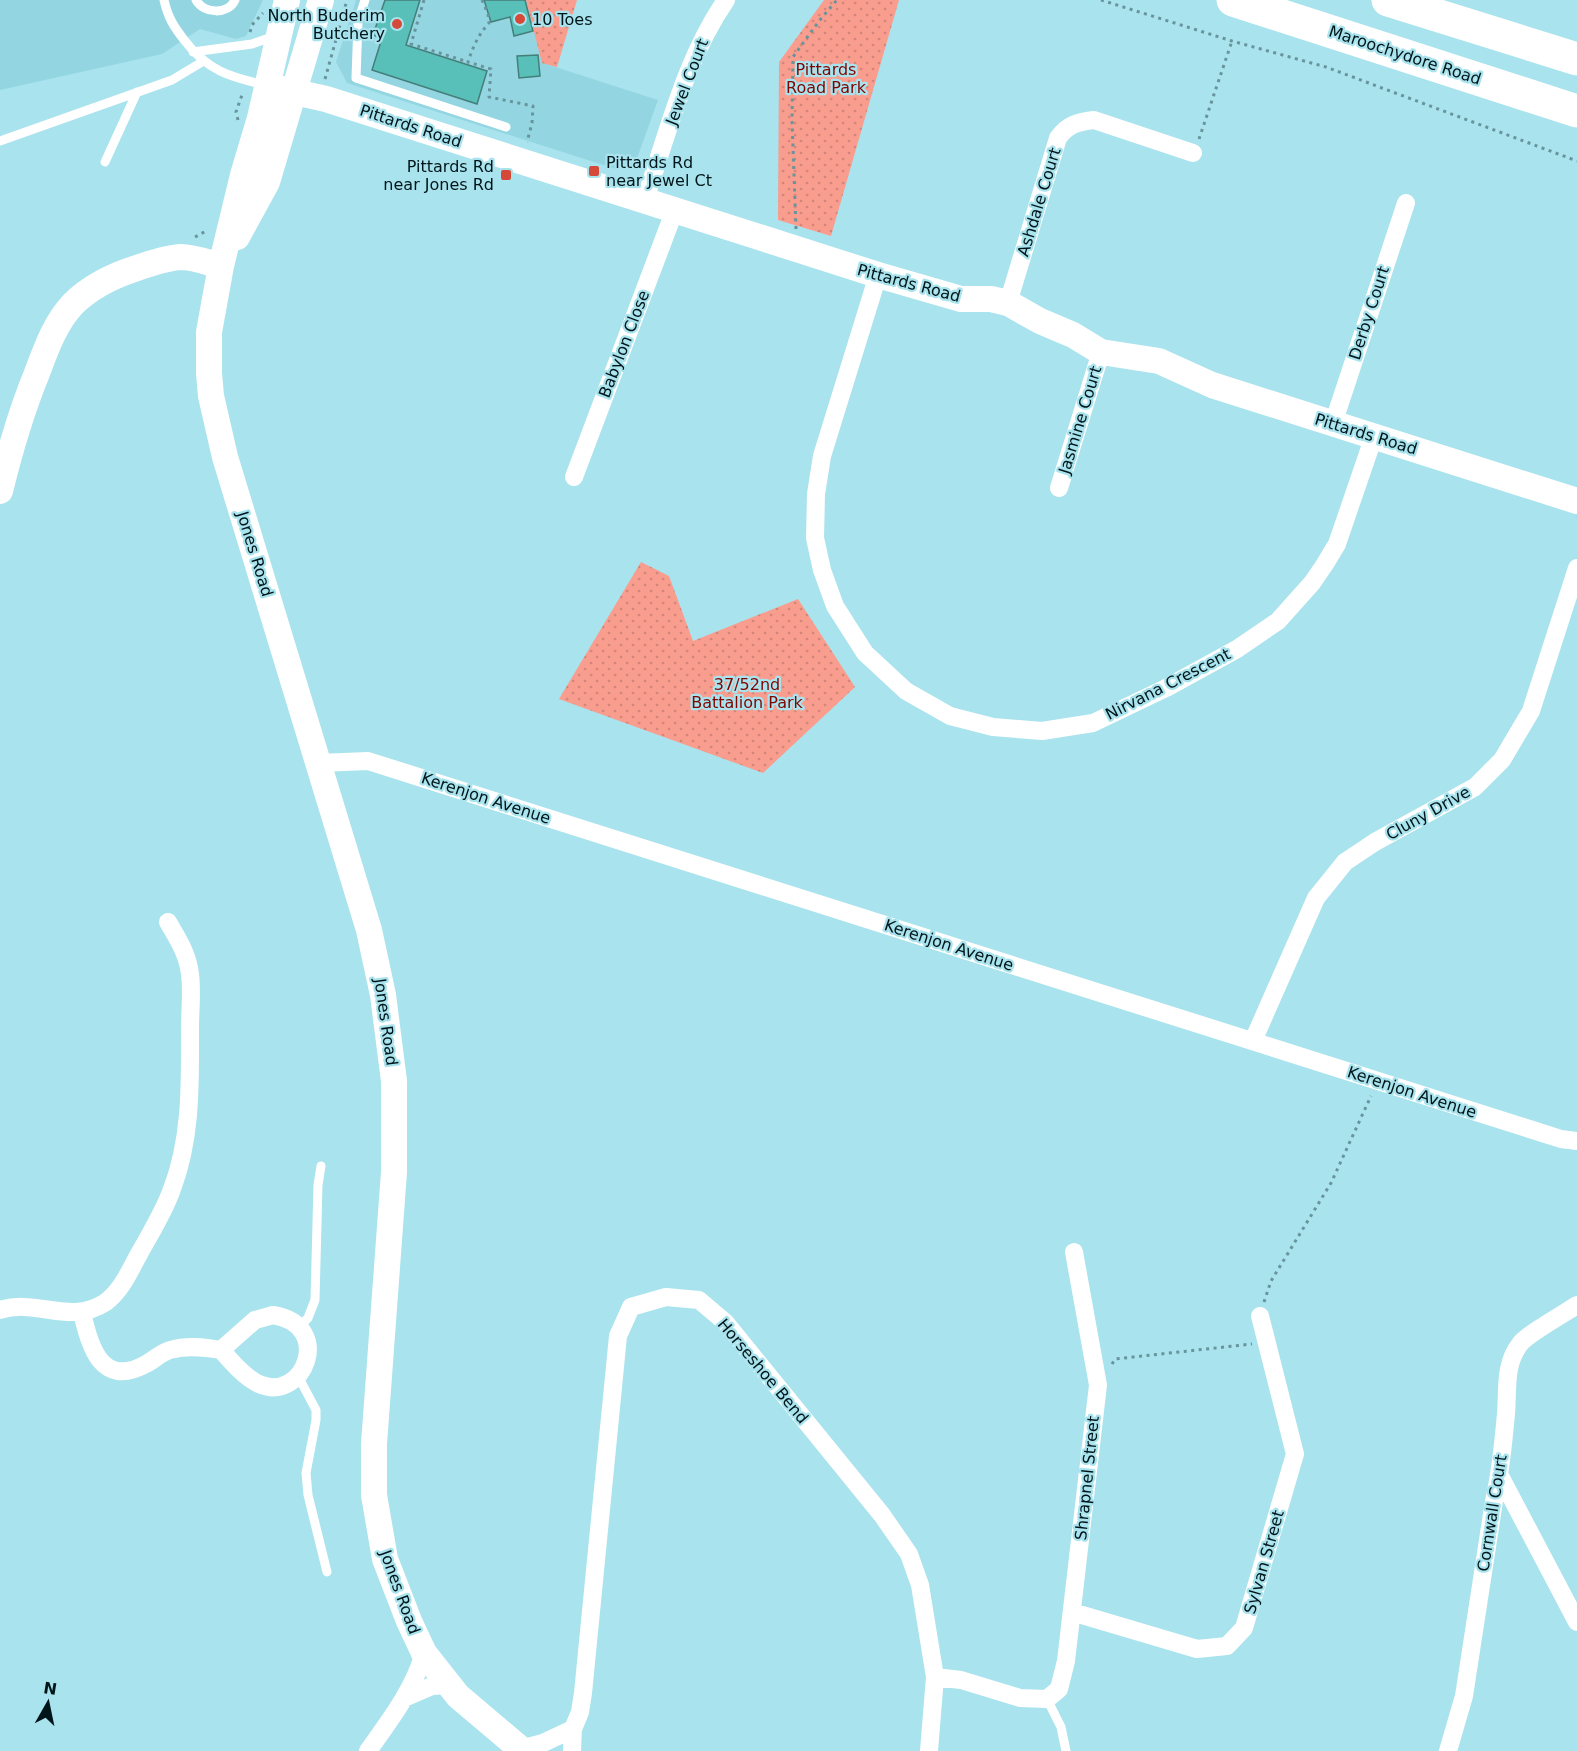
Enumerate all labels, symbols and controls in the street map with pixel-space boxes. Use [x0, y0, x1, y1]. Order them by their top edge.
place label: North Buderim Butchery [267, 6, 385, 43]
place label: 10 Toes [532, 10, 592, 29]
marker: 10 Toes [513, 12, 527, 26]
marker: North Buderim Butchery [390, 17, 404, 31]
street label: Maroochydore Road [1326, 21, 1484, 89]
street label: Jewel Court [661, 36, 712, 129]
park label: Pittards Road Park [786, 60, 867, 97]
street label: Pittards Road [358, 101, 464, 151]
street label: Ashdale Court [1013, 145, 1065, 259]
place label: Pittards Rd near Jewel Ct [606, 153, 712, 190]
place label: Pittards Rd near Jones Rd [383, 157, 494, 194]
marker: Pittards Rd near Jewel Ct [587, 164, 601, 178]
marker: Pittards Rd near Jones Rd [499, 168, 513, 182]
street label: Pittards Road [855, 260, 963, 306]
street label: Derby Court [1345, 264, 1393, 362]
street label: Babylon Close [595, 288, 653, 400]
street label: Jasmine Court [1054, 364, 1105, 477]
street label: Pittards Road [1312, 409, 1420, 459]
street label: Jones Road [233, 508, 277, 599]
street label: Nirvana Crescent [1102, 644, 1234, 724]
park label: 37/52nd Battalion Park [691, 675, 804, 712]
street label: Kerenjon Avenue [419, 768, 553, 828]
street label: Cluny Drive [1383, 782, 1473, 844]
street label: Kerenjon Avenue [882, 915, 1016, 975]
street label: Jones Road [370, 976, 402, 1067]
street label: Kerenjon Avenue [1345, 1062, 1479, 1122]
street label: Horseshoe Bend [714, 1315, 812, 1427]
street label: Shrapnel Street [1071, 1415, 1103, 1541]
street label: Cornwall Court [1473, 1453, 1511, 1573]
street label: Sylvan Street [1240, 1508, 1288, 1616]
street label: Jones Road [376, 1546, 424, 1637]
north arrow [18, 1673, 78, 1733]
text: N [42, 1678, 58, 1699]

